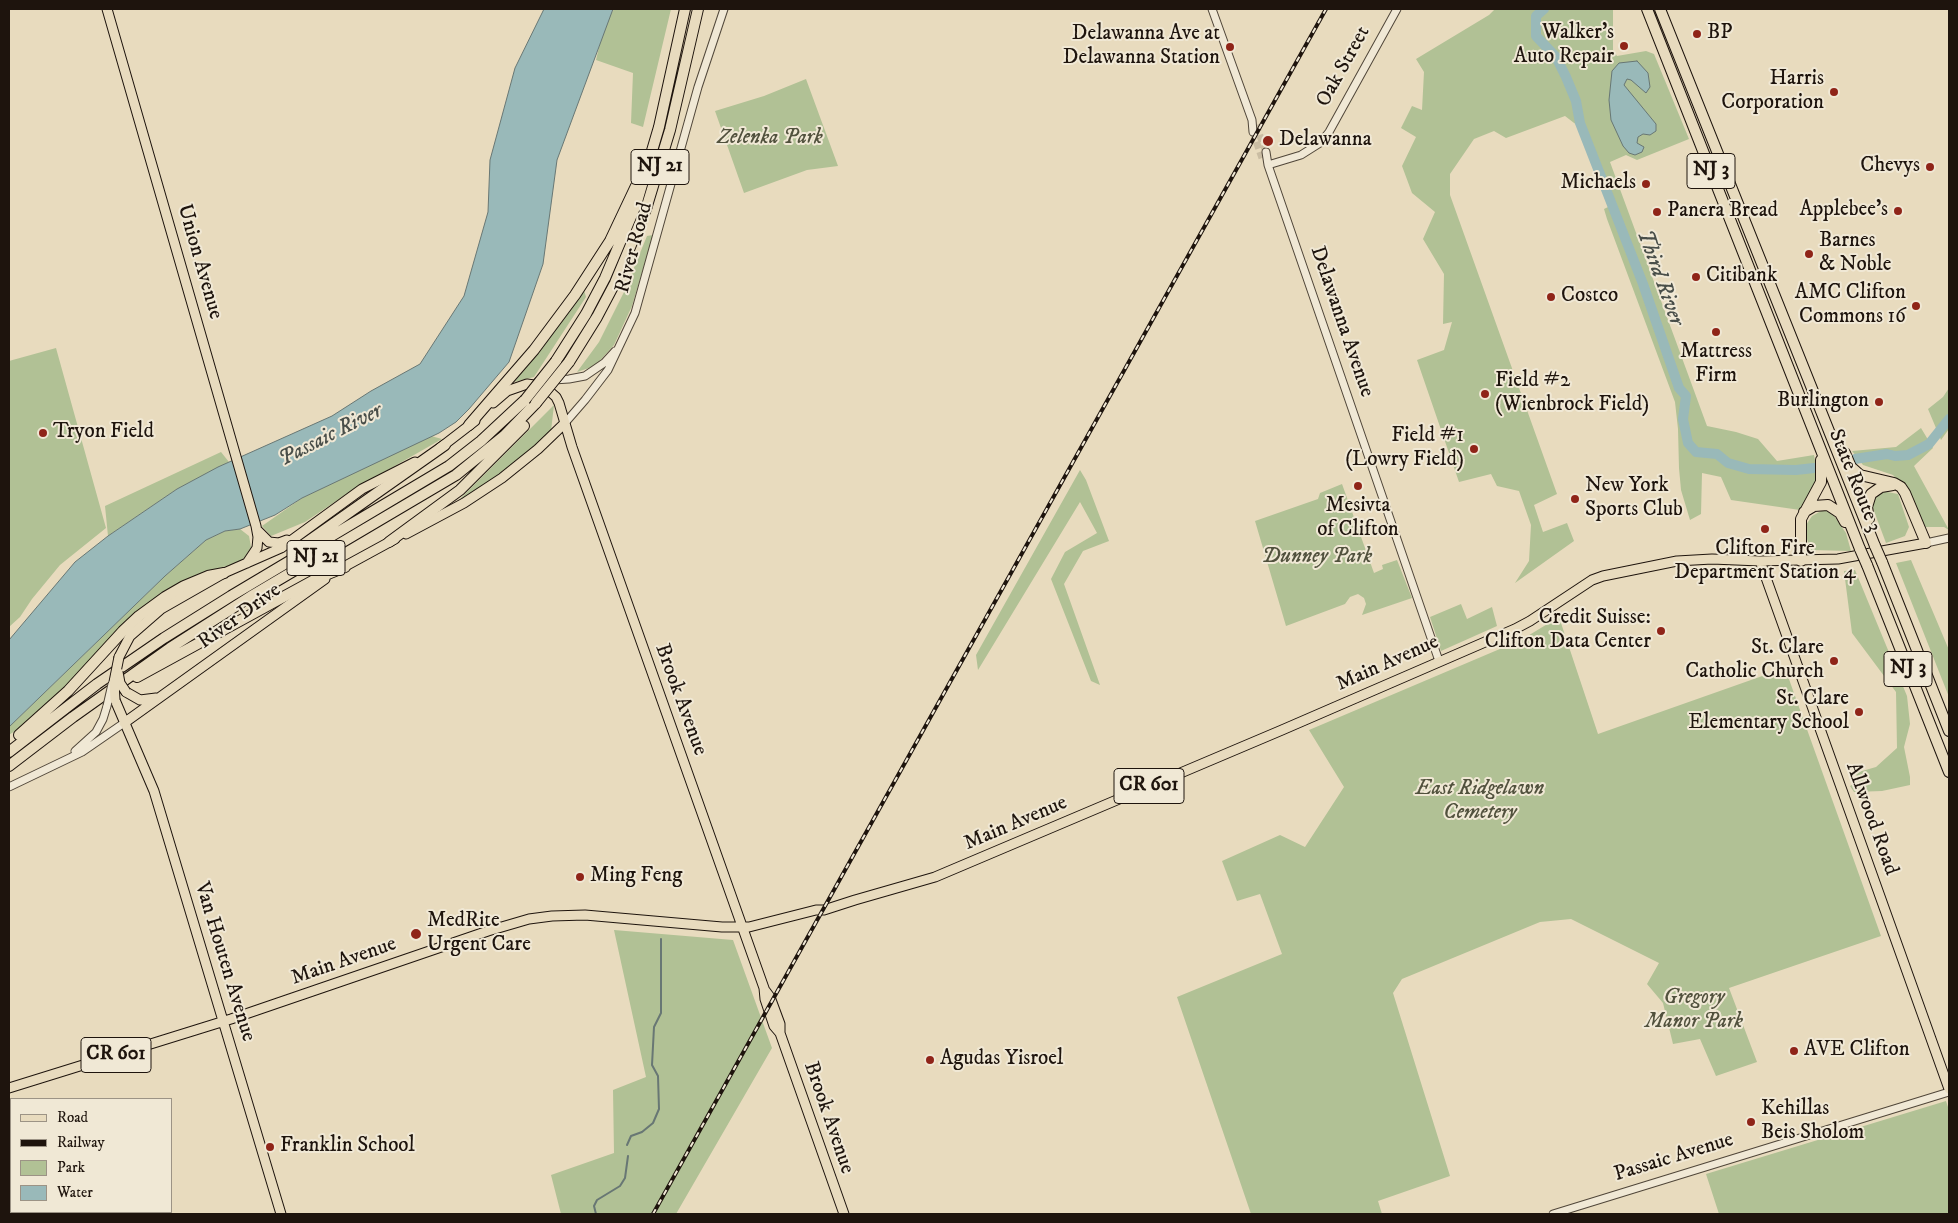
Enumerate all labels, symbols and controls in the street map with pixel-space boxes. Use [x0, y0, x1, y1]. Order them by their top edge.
place label: Walker's Auto Repair [1514, 21, 1614, 71]
place label: BP [1707, 21, 1732, 47]
place label: Delawanna Ave at Delawanna Station [1063, 22, 1220, 72]
street label: Oak Street [1312, 22, 1376, 112]
marker: BP [1691, 28, 1703, 40]
marker: Walker's Auto Repair [1618, 40, 1630, 52]
marker: Delawanna Ave at Delawanna Station [1224, 41, 1236, 53]
place label: Harris Corporation [1721, 67, 1824, 117]
marker: Harris Corporation [1828, 86, 1840, 98]
park label: Zelenka Park [717, 126, 823, 152]
place label: Delawanna [1279, 128, 1372, 154]
marker: Delawanna [1261, 134, 1275, 148]
road number: NJ 21 [631, 150, 689, 184]
road number: NJ 3 [1687, 154, 1735, 188]
place label: Chevys [1860, 154, 1920, 180]
marker: Chevys [1924, 161, 1936, 173]
place label: Michaels [1560, 171, 1636, 197]
marker: Michaels [1640, 178, 1652, 190]
place label: Applebee's [1799, 198, 1888, 224]
place label: Panera Bread [1667, 199, 1778, 225]
street label: River Road [611, 200, 659, 296]
street label: Union Avenue [171, 202, 227, 322]
marker: Applebee's [1892, 205, 1904, 217]
marker: Panera Bread [1651, 206, 1663, 218]
water label: Third River [1629, 226, 1689, 330]
place label: Barnes & Noble [1819, 229, 1891, 279]
street label: Delawanna Avenue [1303, 243, 1379, 401]
marker: Barnes & Noble [1803, 248, 1815, 260]
place label: Citibank [1706, 264, 1777, 290]
marker: Citibank [1690, 271, 1702, 283]
place label: AMC Clifton Commons 16 [1795, 281, 1906, 331]
place label: Costco [1561, 284, 1618, 310]
marker: Costco [1545, 291, 1557, 303]
marker: AMC Clifton Commons 16 [1910, 300, 1922, 312]
marker: Mattress Firm [1710, 326, 1722, 338]
place label: Mattress Firm [1680, 340, 1752, 390]
place label: Field #2 (Wienbrock Field) [1495, 369, 1649, 419]
marker: Field #2 (Wienbrock Field) [1479, 388, 1491, 400]
place label: Burlington [1777, 389, 1869, 415]
marker: Burlington [1873, 396, 1885, 408]
water label: Passaic River [275, 399, 387, 473]
place label: Tryon Field [53, 420, 154, 446]
place label: Field #1 (Lowry Field) [1345, 424, 1464, 474]
street label: State Route 3 [1822, 426, 1886, 536]
marker: Tryon Field [37, 427, 49, 439]
marker: Field #1 (Lowry Field) [1468, 443, 1480, 455]
place label: New York Sports Club [1585, 474, 1683, 524]
marker: Mesivta of Clifton [1352, 480, 1364, 492]
marker: New York Sports Club [1569, 493, 1581, 505]
place label: Mesivta of Clifton [1317, 494, 1399, 544]
marker: Clifton Fire Department Station 4 [1759, 523, 1771, 535]
place label: Clifton Fire Department Station 4 [1674, 537, 1856, 587]
road number: NJ 21 [287, 540, 345, 576]
park label: Dunney Park [1262, 545, 1372, 571]
street label: River Drive [194, 578, 286, 656]
place label: Credit Suisse: Clifton Data Center [1485, 606, 1651, 656]
marker: Credit Suisse: Clifton Data Center [1655, 625, 1667, 637]
street label: Main Avenue [1333, 630, 1443, 698]
place label: St. Clare Catholic Church [1685, 636, 1824, 686]
street label: Brook Avenue [648, 641, 712, 759]
road number: NJ 3 [1884, 652, 1932, 686]
marker: St. Clare Catholic Church [1828, 655, 1840, 667]
place label: St. Clare Elementary School [1688, 687, 1849, 737]
marker: St. Clare Elementary School [1853, 706, 1865, 718]
street label: Allwood Road [1839, 759, 1903, 879]
road number: CR 601 [1114, 768, 1184, 804]
park label: East Ridgelawn Cemetery [1416, 777, 1544, 827]
street label: Main Avenue [961, 791, 1071, 857]
place label: Ming Feng [590, 864, 683, 890]
marker: Ming Feng [574, 871, 586, 883]
street label: Van Houten Avenue [188, 879, 260, 1045]
place label: MedRite Urgent Care [427, 909, 531, 959]
marker: MedRite Urgent Care [409, 927, 423, 941]
street label: Main Avenue [288, 932, 400, 992]
park label: Gregory Manor Park [1645, 986, 1743, 1036]
road number: CR 601 [81, 1038, 151, 1072]
place label: AVE Clifton [1804, 1038, 1910, 1064]
marker: AVE Clifton [1788, 1045, 1800, 1057]
place label: Agudas Yisroel [940, 1047, 1063, 1073]
marker: Agudas Yisroel [924, 1054, 936, 1066]
street label: Brook Avenue [797, 1059, 859, 1177]
place label: Kehillas Beis Sholom [1761, 1097, 1864, 1147]
legend [10, 1098, 172, 1213]
text: Road [57, 1108, 88, 1127]
marker: Kehillas Beis Sholom [1745, 1116, 1757, 1128]
street label: Passaic Avenue [1611, 1128, 1737, 1188]
text: Railway [57, 1133, 105, 1152]
place label: Franklin School [280, 1134, 415, 1160]
marker: Franklin School [264, 1141, 276, 1153]
text: Park [57, 1158, 85, 1177]
text: Water [57, 1183, 93, 1202]

